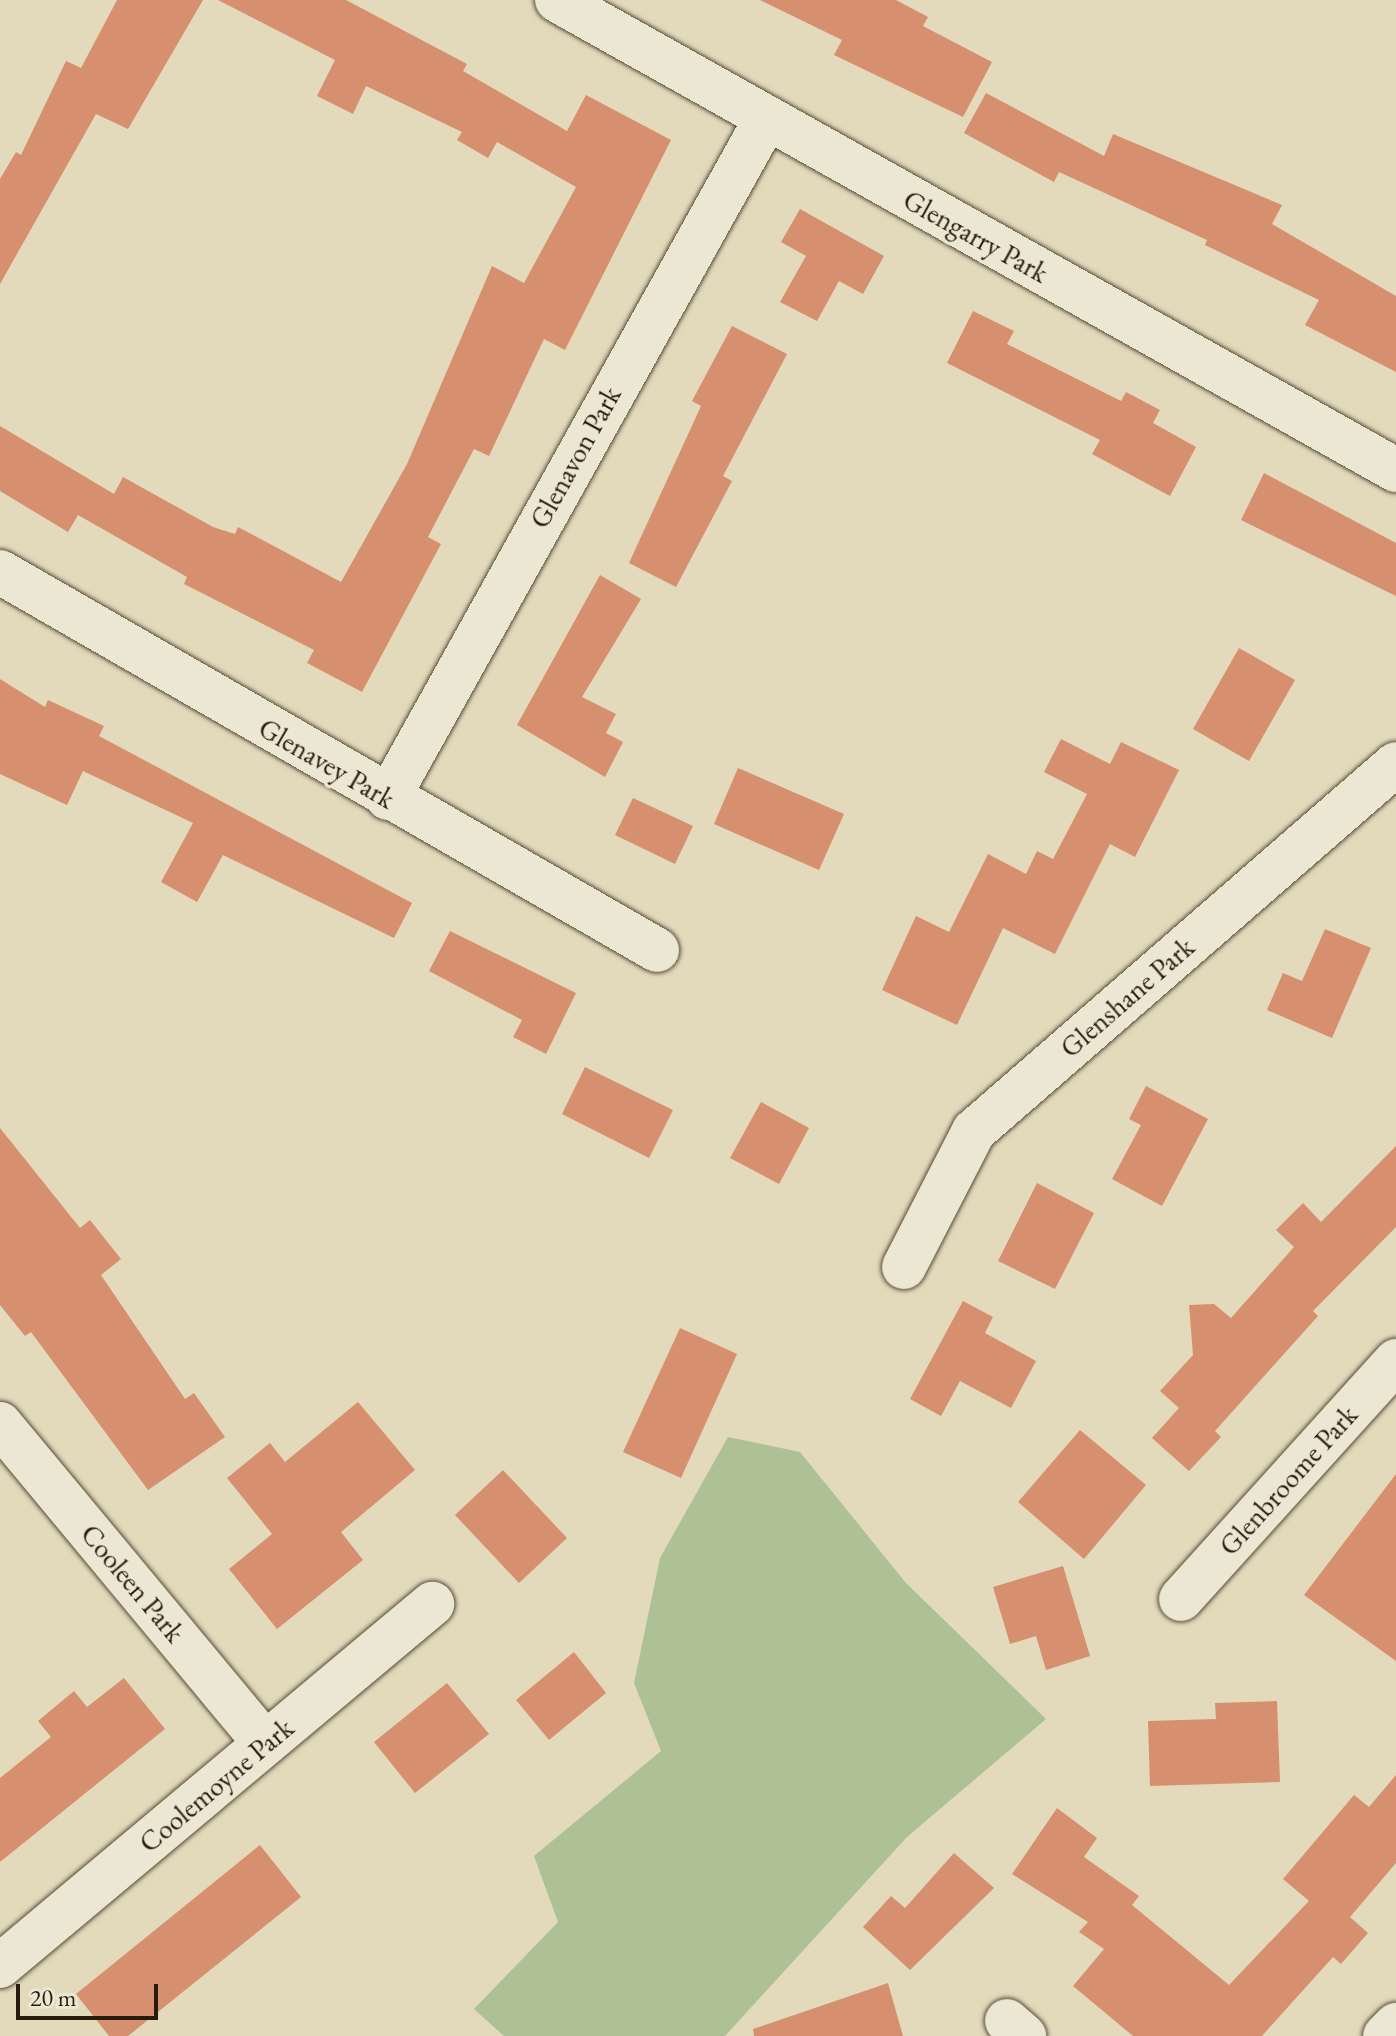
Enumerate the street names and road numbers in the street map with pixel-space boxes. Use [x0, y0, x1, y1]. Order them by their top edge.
street label: Glengarry Park [898, 182, 1054, 290]
street label: Glenavon Park [522, 380, 628, 534]
street label: Glenavey Park [253, 711, 401, 815]
street label: Glenshane Park [1053, 930, 1201, 1064]
street label: Glenbroome Park [1212, 1398, 1364, 1562]
street label: Cooleen Park [74, 1517, 192, 1649]
street label: Coolemoyne Park [132, 1711, 300, 1859]

